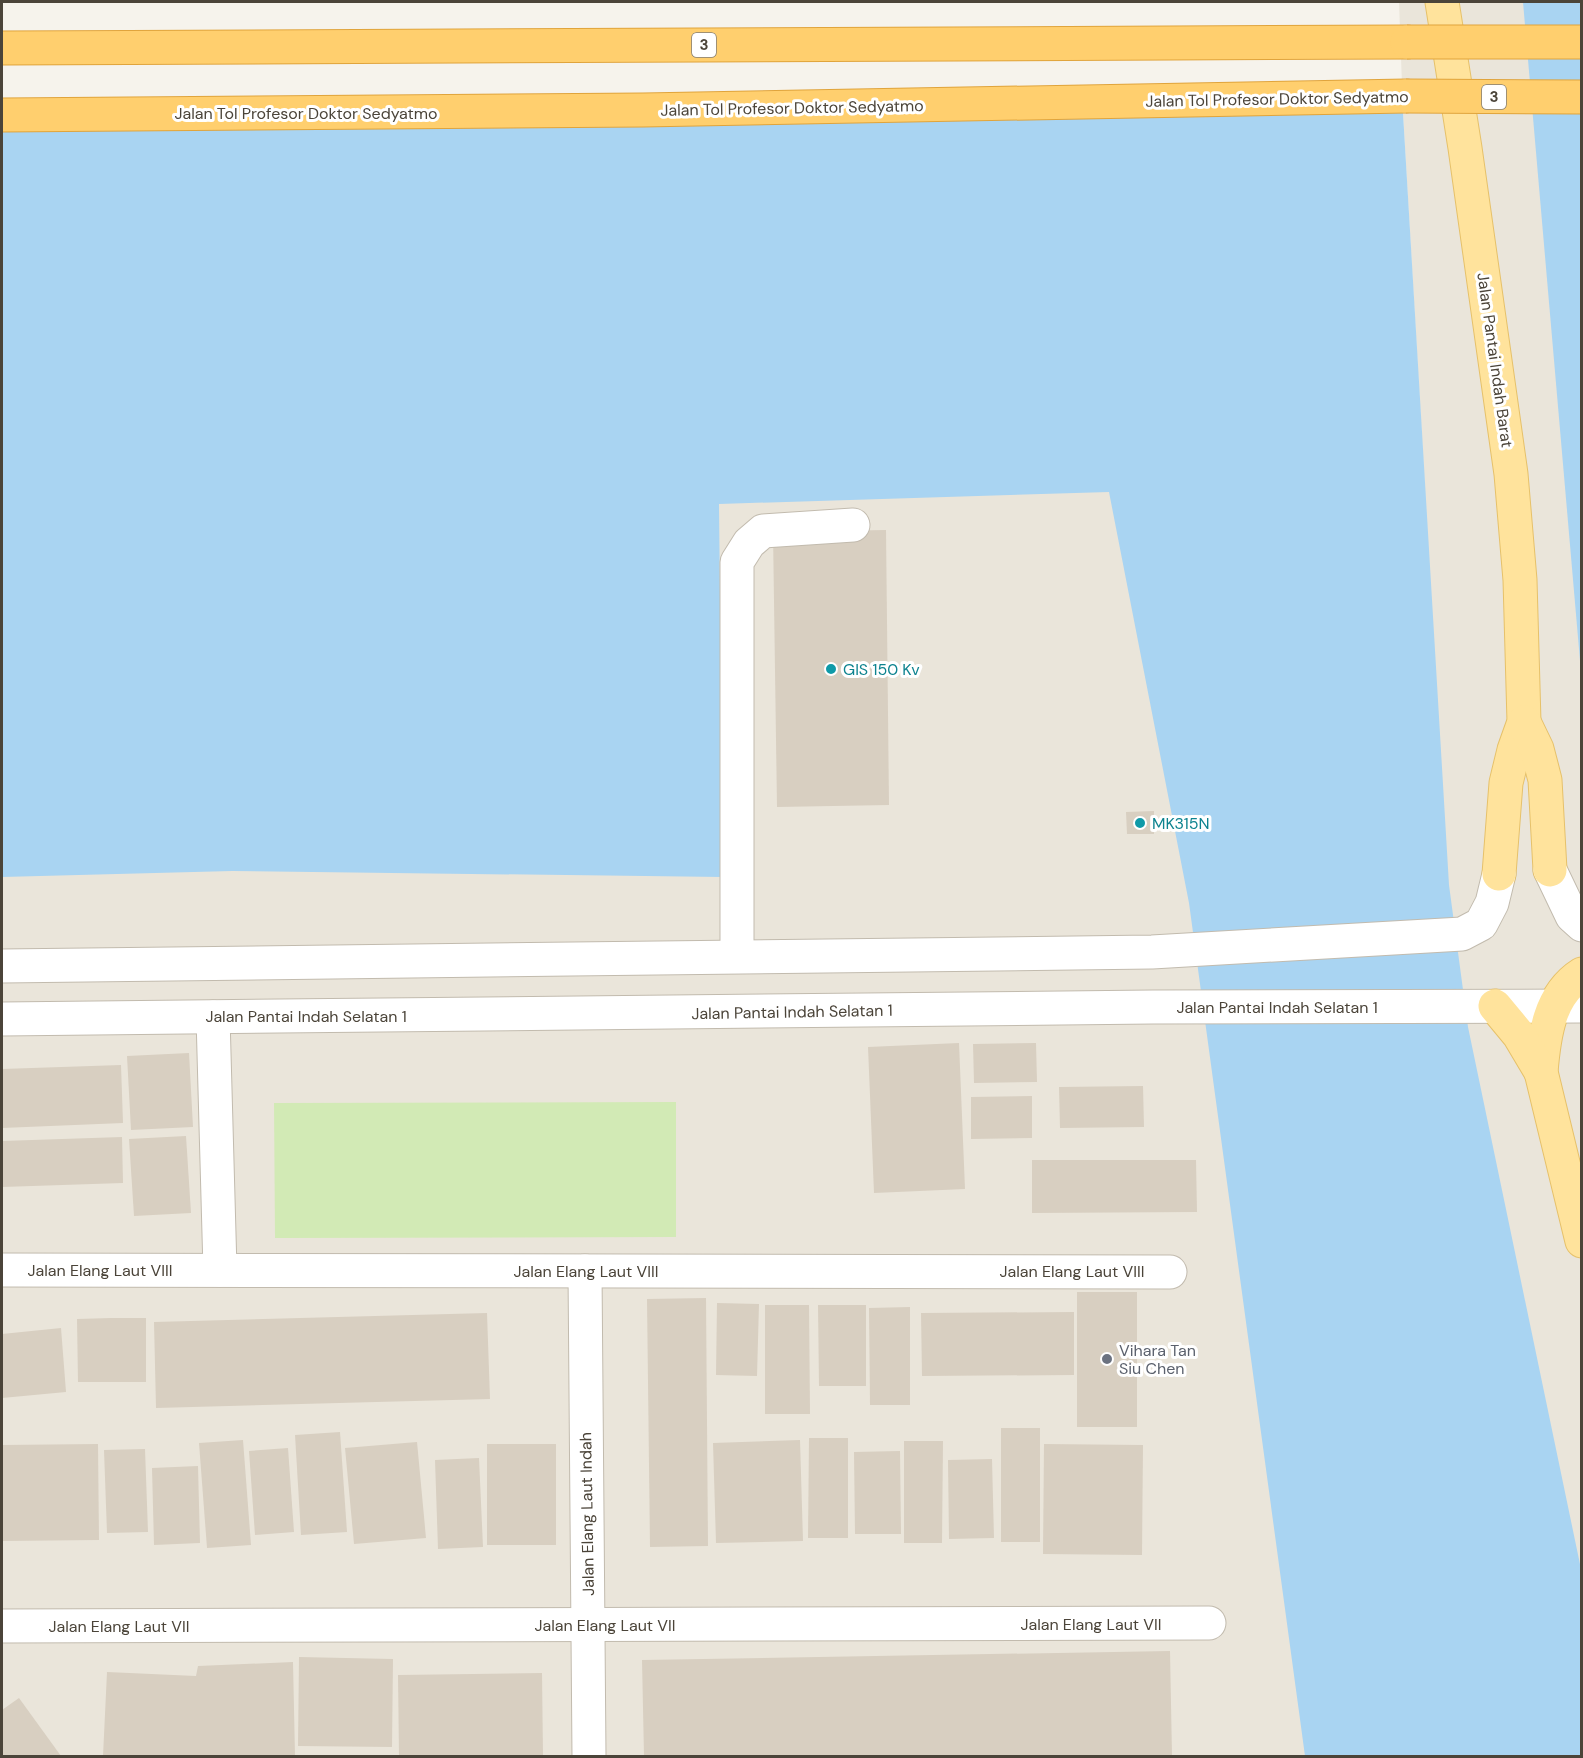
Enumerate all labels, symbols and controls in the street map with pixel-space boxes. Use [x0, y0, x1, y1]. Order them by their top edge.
road number: 3 [692, 33, 716, 57]
road number: 3 [1482, 85, 1506, 109]
street label: Jalan Tol Profesor Doktor Sedyatmo [1145, 86, 1409, 112]
street label: Jalan Tol Profesor Doktor Sedyatmo [660, 95, 924, 121]
street label: Jalan Tol Profesor Doktor Sedyatmo [174, 103, 438, 124]
street label: Jalan Pantai Indah Barat [1472, 271, 1518, 449]
place label: GIS 150 Kv [843, 659, 920, 680]
marker: GIS 150 Kv [824, 662, 838, 676]
place label: MK315N [1152, 813, 1209, 834]
marker: MK315N [1133, 816, 1147, 830]
street label: Jalan Pantai Indah Selatan 1 [1176, 997, 1378, 1018]
street label: Jalan Pantai Indah Selatan 1 [691, 1000, 893, 1024]
street label: Jalan Pantai Indah Selatan 1 [205, 1006, 407, 1027]
street label: Jalan Elang Laut VIII [28, 1260, 172, 1281]
street label: Jalan Elang Laut VIII [514, 1261, 658, 1282]
street label: Jalan Elang Laut VIII [1000, 1261, 1144, 1282]
place label: Vihara Tan Siu Chen [1119, 1340, 1196, 1379]
marker: Vihara Tan Siu Chen [1100, 1352, 1114, 1366]
street label: Jalan Elang Laut Indah [575, 1432, 599, 1596]
street label: Jalan Elang Laut VII [1020, 1614, 1162, 1635]
street label: Jalan Elang Laut VII [534, 1615, 676, 1636]
street label: Jalan Elang Laut VII [48, 1616, 190, 1637]

